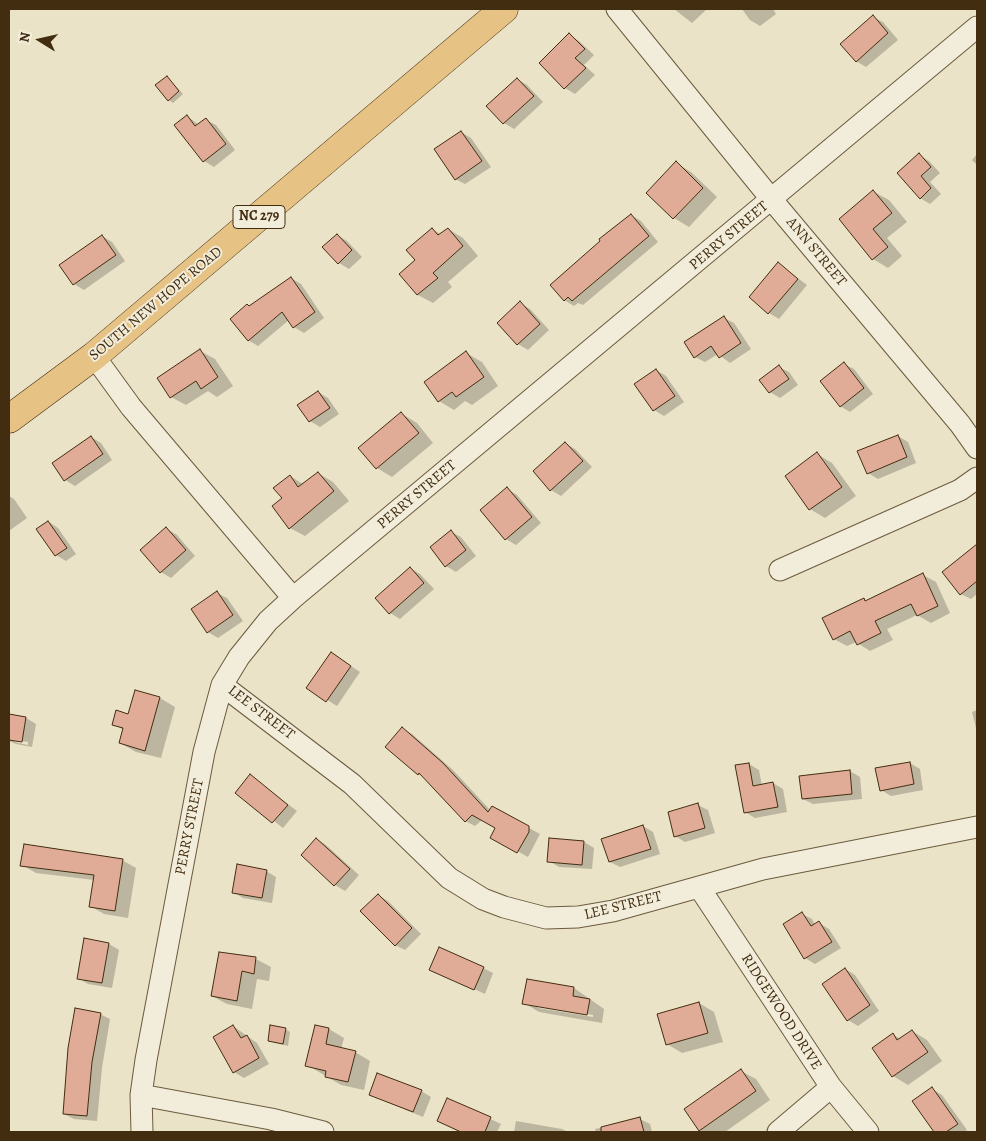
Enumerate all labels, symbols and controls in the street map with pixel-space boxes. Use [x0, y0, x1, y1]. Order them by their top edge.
north arrow [15, 15, 65, 65]
text: N [14, 31, 35, 44]
street label: PERRY STREET [686, 198, 772, 274]
road number: NC 279 [233, 206, 285, 228]
street label: ANN STREET [782, 214, 850, 290]
street label: SOUTH NEW HOPE ROAD [86, 243, 226, 365]
street label: PERRY STREET [374, 457, 460, 533]
street label: LEE STREET [224, 682, 298, 744]
street label: PERRY STREET [172, 777, 208, 877]
street label: LEE STREET [582, 888, 664, 924]
street label: RIDGEWOOD DRIVE [737, 951, 825, 1073]

